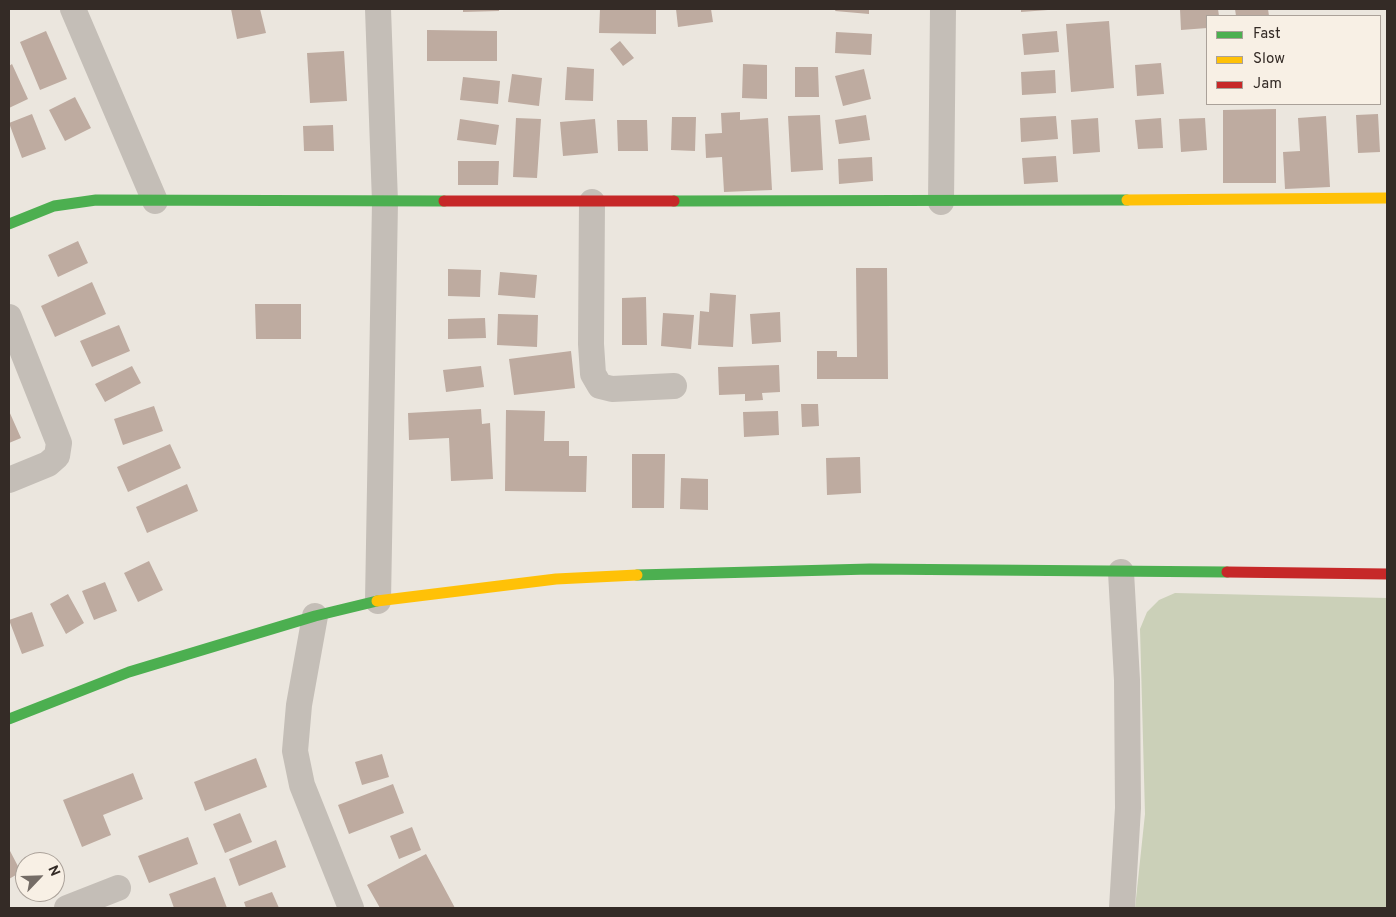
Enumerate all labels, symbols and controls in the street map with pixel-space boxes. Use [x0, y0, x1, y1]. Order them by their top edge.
legend [1206, 15, 1381, 105]
text: Fast [1253, 25, 1281, 44]
text: Slow [1253, 50, 1285, 69]
text: Jam [1253, 75, 1282, 94]
north arrow [15, 852, 65, 902]
text: N [43, 863, 63, 879]

